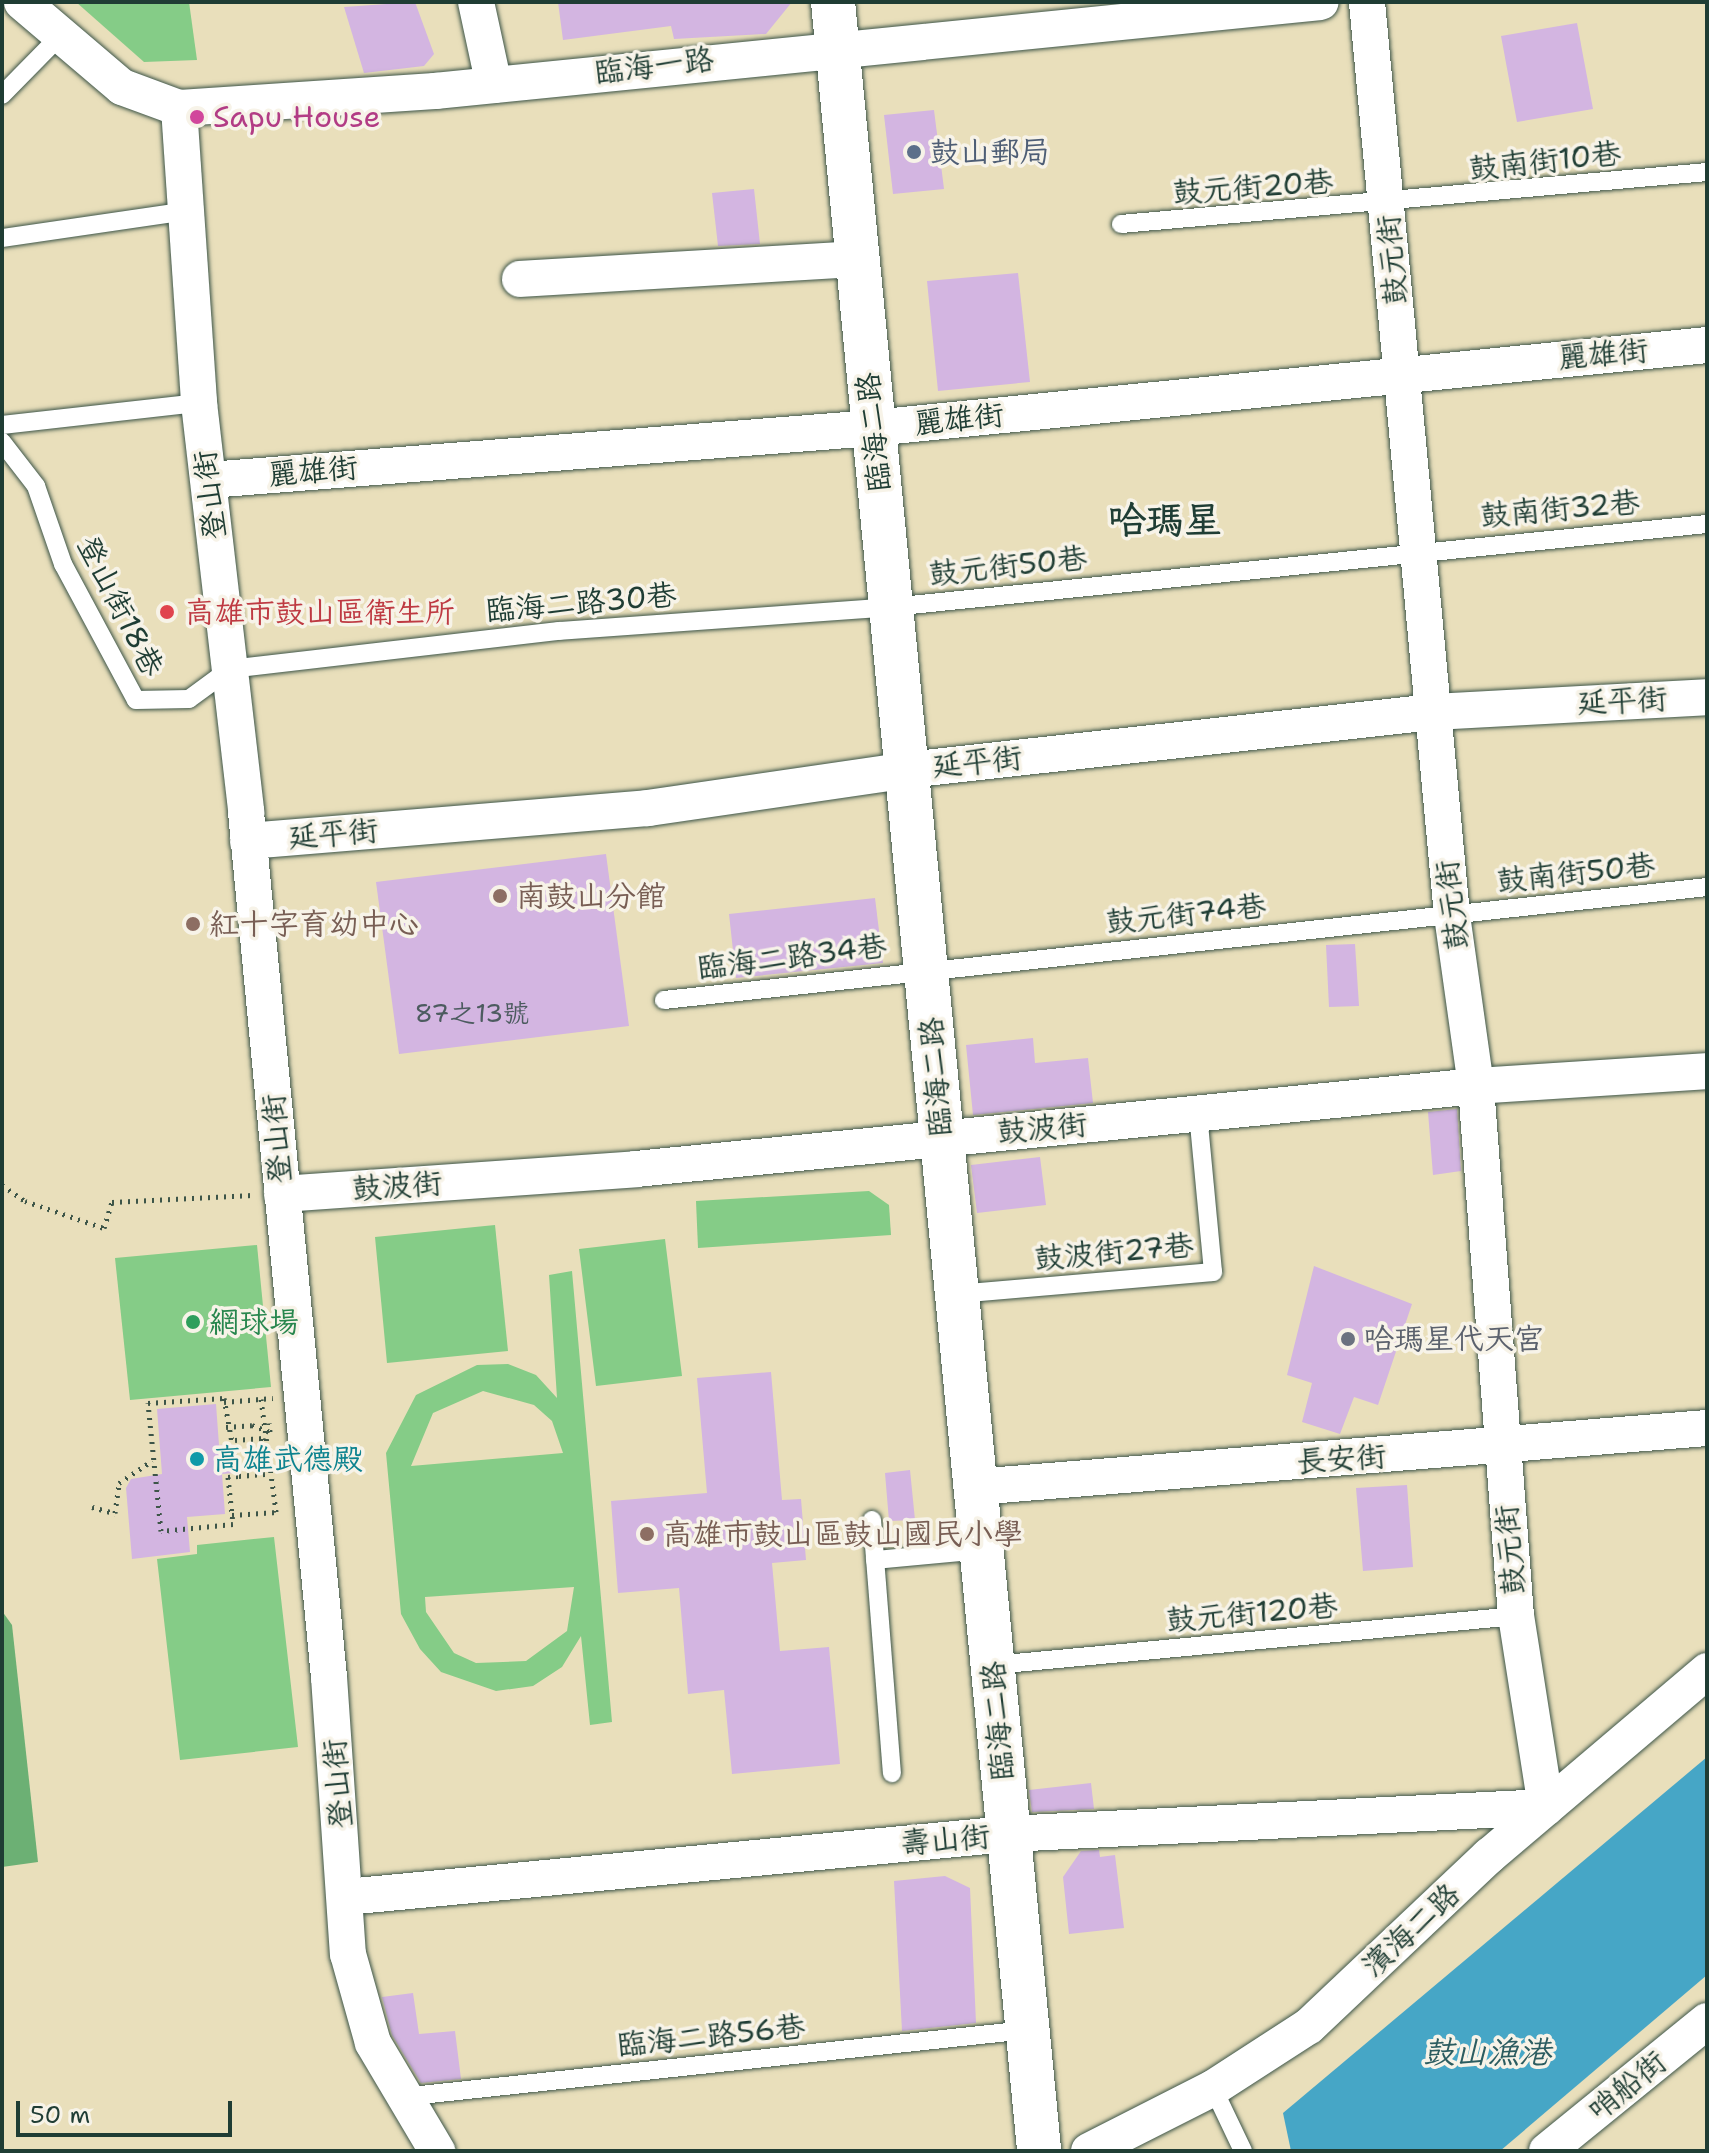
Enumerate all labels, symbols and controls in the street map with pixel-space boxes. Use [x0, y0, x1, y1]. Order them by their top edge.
street label: 臨海一路 [592, 41, 716, 91]
place label: Sapu House [213, 99, 380, 135]
marker: Sapu House [188, 108, 206, 126]
place label: 鼓山郵局 [930, 134, 1050, 170]
street label: 鼓南街10巷 [1467, 135, 1623, 187]
marker: 鼓山郵局 [905, 143, 923, 161]
street label: 鼓元街20巷 [1171, 163, 1335, 211]
street label: 鼓元街 [1370, 214, 1414, 306]
street label: 麗雄街 [1557, 332, 1649, 376]
street label: 臨海二路 [850, 370, 898, 494]
street label: 麗雄街 [912, 396, 1006, 442]
street label: 登山街 [187, 448, 233, 542]
street label: 麗雄街 [267, 449, 359, 493]
street label: 鼓南街32巷 [1479, 484, 1641, 534]
district label: 哈瑪星 [1108, 497, 1222, 543]
street label: 登山街18巷 [69, 530, 171, 682]
street label: 鼓元街50巷 [927, 540, 1089, 592]
street label: 臨海二路30巷 [484, 577, 678, 629]
place label: 高雄市鼓山區衛生所 [185, 594, 455, 630]
marker: 高雄市鼓山區衛生所 [156, 601, 178, 623]
street label: 延平街 [1576, 681, 1668, 721]
street label: 延平街 [930, 739, 1024, 785]
street label: 延平街 [287, 812, 379, 856]
street label: 鼓南街50巷 [1495, 847, 1657, 899]
street label: 鼓元街 [1429, 858, 1475, 952]
place label: 南鼓山分館 [516, 878, 666, 914]
marker: 南鼓山分館 [491, 887, 509, 905]
street label: 鼓元街74巷 [1104, 888, 1268, 940]
place label: 紅十字育幼中心 [209, 906, 419, 942]
marker: 紅十字育幼中心 [184, 915, 202, 933]
street label: 臨海二路34巷 [695, 928, 889, 986]
house number: 87之13號 [415, 997, 529, 1029]
street label: 臨海二路 [913, 1016, 959, 1138]
street label: 登山街 [255, 1093, 299, 1185]
street label: 鼓波街 [996, 1106, 1088, 1150]
street label: 鼓波街 [351, 1165, 443, 1207]
street label: 鼓波街27巷 [1033, 1227, 1195, 1277]
place label: 網球場 [209, 1304, 299, 1340]
marker: 網球場 [184, 1313, 202, 1331]
place label: 哈瑪星代天宮 [1364, 1321, 1544, 1357]
marker: 哈瑪星代天宮 [1339, 1330, 1357, 1348]
street label: 長安街 [1295, 1438, 1387, 1480]
place label: 高雄武德殿 [213, 1441, 363, 1477]
marker: 高雄武德殿 [188, 1450, 206, 1468]
street label: 鼓元街 [1488, 1504, 1532, 1596]
place label: 高雄市鼓山區鼓山國民小學 [663, 1516, 1023, 1552]
marker: 高雄市鼓山區鼓山國民小學 [638, 1525, 656, 1543]
street label: 鼓元街120巷 [1165, 1588, 1339, 1638]
street label: 臨海二路 [975, 1660, 1021, 1782]
street label: 登山街 [316, 1738, 360, 1830]
street label: 壽山街 [899, 1818, 991, 1862]
street label: 濱海二路 [1355, 1876, 1467, 1984]
street label: 臨海二路56巷 [615, 2008, 807, 2064]
water label: 鼓山漁港 [1423, 2033, 1551, 2071]
street label: 哨船街 [1581, 2044, 1673, 2128]
scale bar [20, 2085, 236, 2135]
text: 50 m [30, 2099, 90, 2131]

